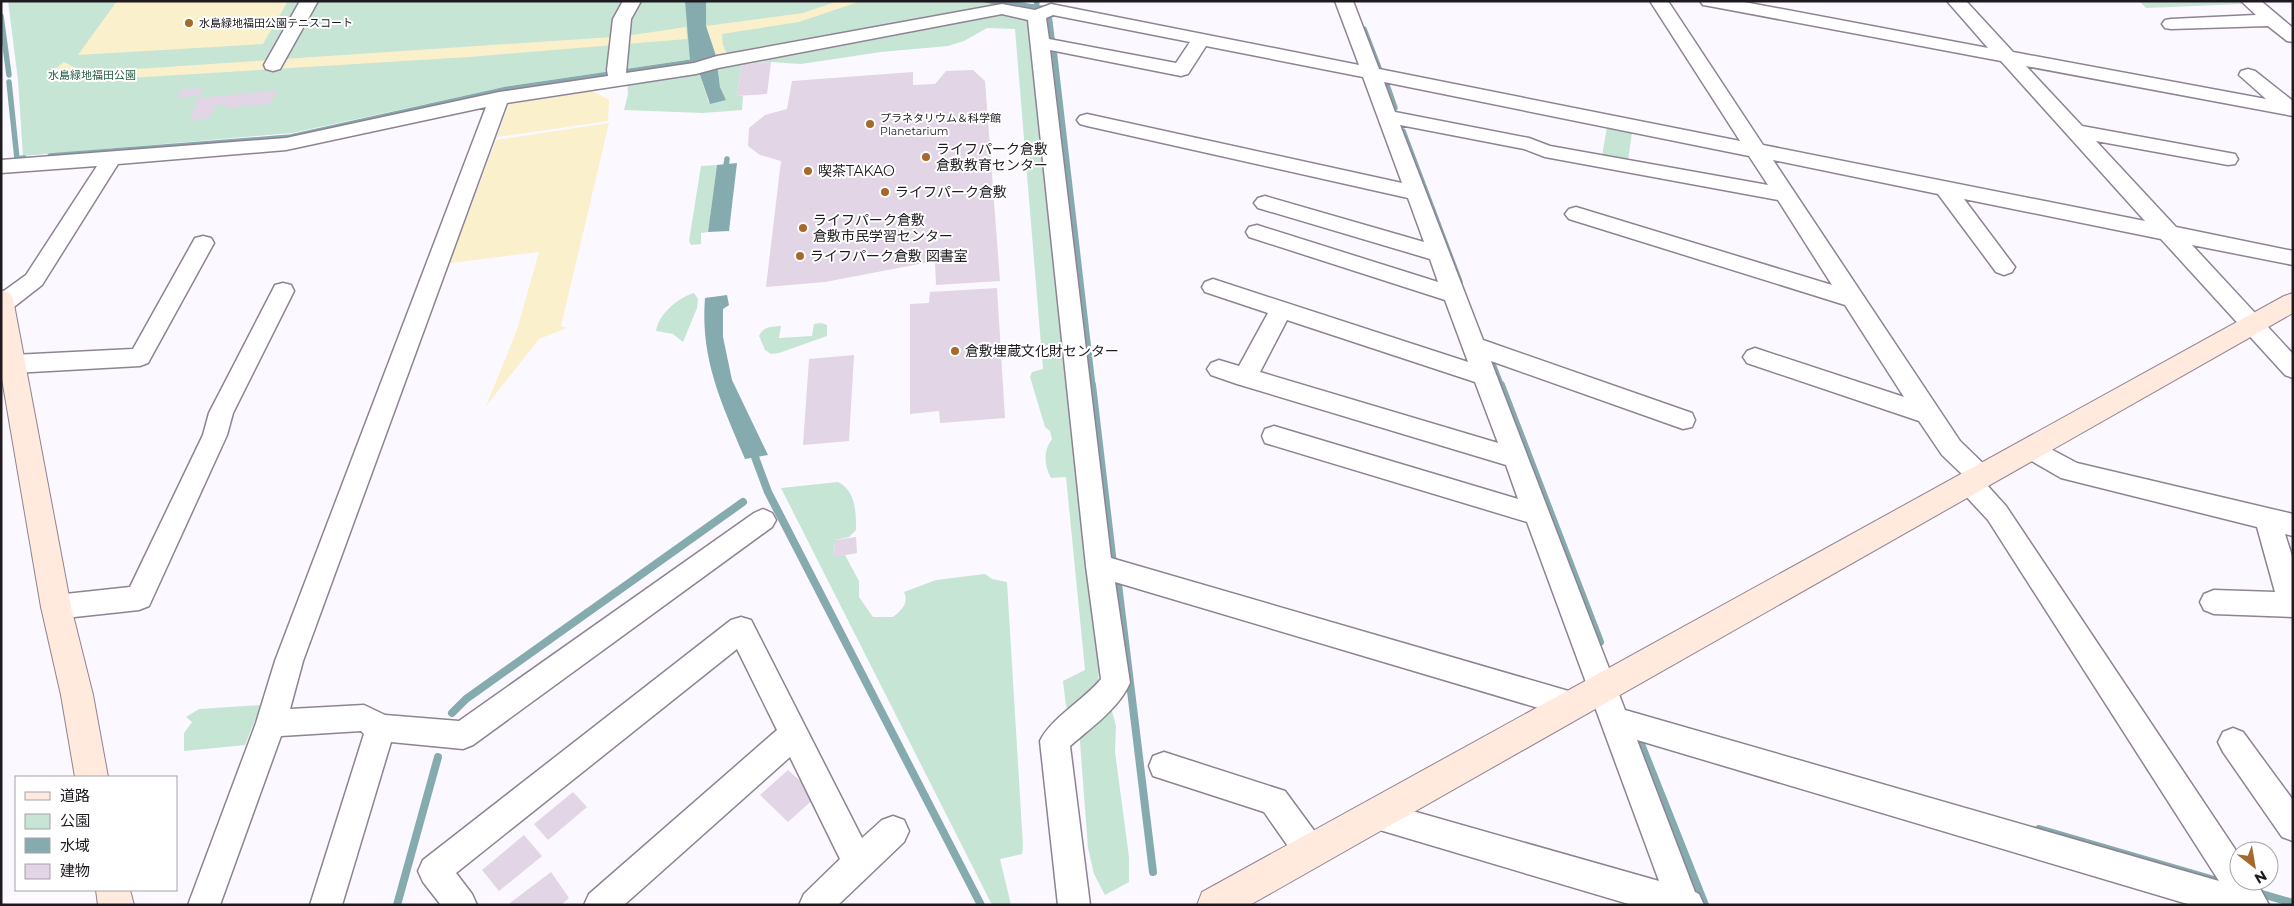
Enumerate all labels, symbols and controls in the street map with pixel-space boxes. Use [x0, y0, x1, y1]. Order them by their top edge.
place label: 水島緑地福田公園テニスコート [199, 16, 353, 30]
marker: 水島緑地福田公園テニスコート [183, 17, 195, 29]
park label: 水島緑地福田公園 [48, 68, 136, 82]
place label: プラネタリウム＆科学館 Planetarium [880, 111, 1001, 138]
marker: プラネタリウム＆科学館 Planetarium [864, 118, 876, 130]
place label: ライフパーク倉敷 倉敷教育センター [936, 140, 1048, 174]
marker: ライフパーク倉敷 倉敷教育センター [920, 151, 932, 163]
place label: 喫茶TAKAO [818, 162, 895, 180]
marker: 喫茶TAKAO [802, 165, 814, 177]
place label: ライフパーク倉敷 [895, 183, 1007, 201]
marker: ライフパーク倉敷 [879, 186, 891, 198]
place label: ライフパーク倉敷 倉敷市民学習センター [813, 211, 953, 245]
marker: ライフパーク倉敷 倉敷市民学習センター [797, 222, 809, 234]
place label: ライフパーク倉敷 図書室 [810, 247, 968, 265]
marker: ライフパーク倉敷 図書室 [794, 250, 806, 262]
place label: 倉敷埋蔵文化財センター [965, 342, 1119, 360]
marker: 倉敷埋蔵文化財センター [949, 345, 961, 357]
legend [15, 776, 178, 891]
text: 道路 [60, 786, 90, 805]
text: 公園 [60, 811, 90, 830]
text: 水域 [60, 836, 90, 855]
north arrow [2229, 841, 2279, 891]
text: 建物 [60, 861, 90, 880]
text: N [2251, 867, 2270, 888]

